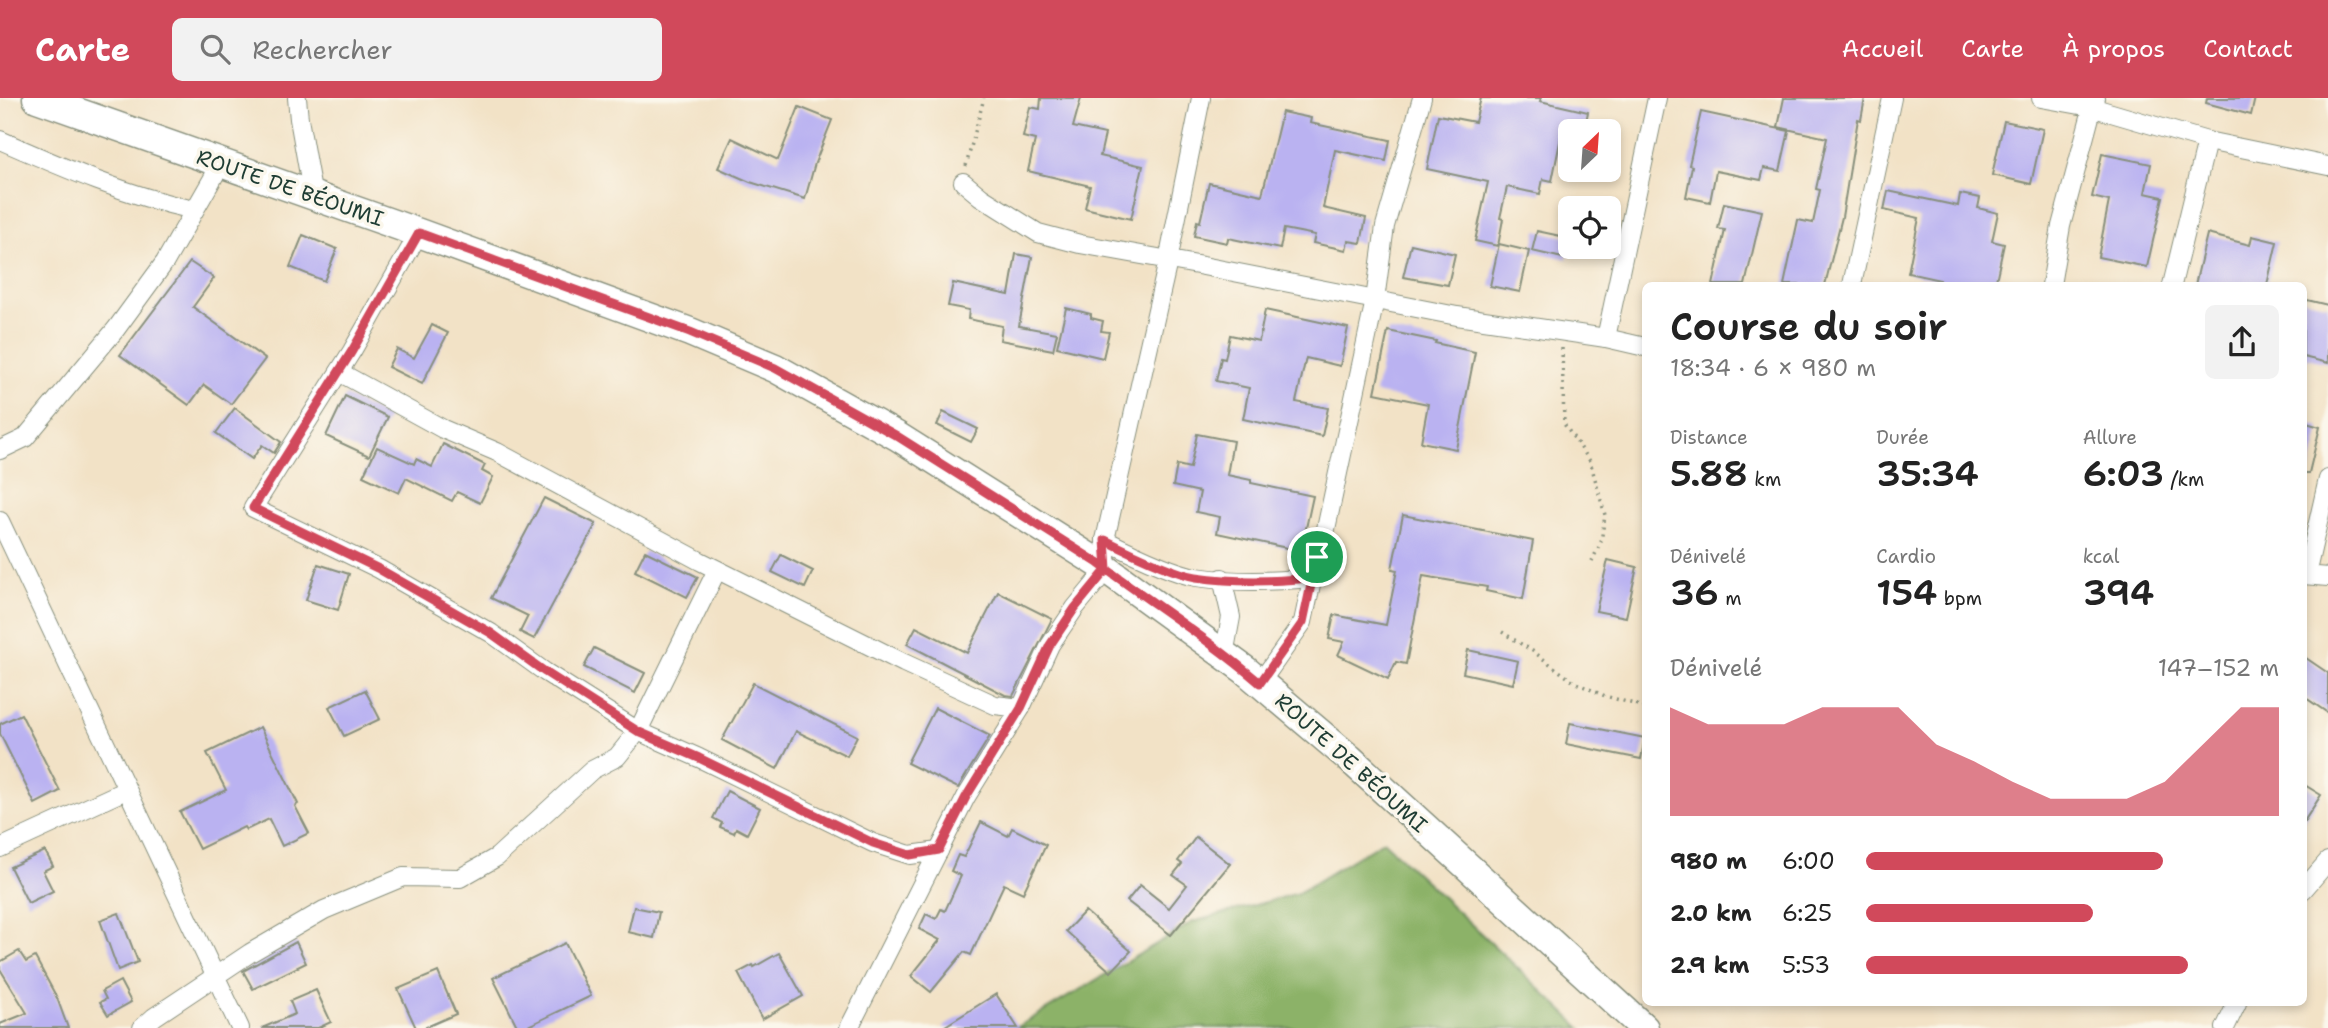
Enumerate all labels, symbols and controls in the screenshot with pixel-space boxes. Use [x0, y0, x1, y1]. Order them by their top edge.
search box [172, 18, 662, 81]
text: Carte [35, 27, 130, 72]
icon: search [196, 30, 234, 68]
text: Rechercher [252, 32, 393, 67]
text: Accueil [1842, 33, 1923, 65]
text: Carte [1961, 33, 2024, 65]
text: À propos [2062, 33, 2165, 65]
text: Contact [2203, 33, 2293, 65]
north arrow [1558, 119, 1620, 182]
map controls [1558, 119, 1621, 259]
street label: ROUTE DE BÉOUMI [193, 142, 388, 233]
button: locate [1558, 196, 1621, 259]
text: Course du soir [1670, 301, 1948, 352]
button: share [2205, 305, 2279, 379]
text: 18:34 · 6 × 980 m [1670, 353, 1876, 383]
text: Distance [1670, 425, 1748, 450]
text: Durée [1876, 425, 1929, 450]
text: Allure [2083, 425, 2137, 450]
text: 5.88 [1670, 450, 1748, 497]
text: 35:34 [1876, 450, 1979, 497]
text: 6:03 [2083, 450, 2164, 497]
text: km [1748, 467, 1781, 492]
text: /km [2164, 467, 2205, 492]
pin [1287, 527, 1347, 587]
icon: arrive [1298, 538, 1336, 576]
text: Dénivelé [1670, 544, 1746, 569]
text: Cardio [1876, 544, 1936, 569]
text: kcal [2083, 544, 2120, 569]
text: 36 [1670, 569, 1719, 616]
text: 154 [1876, 569, 1937, 616]
text: 394 [2083, 569, 2154, 616]
text: m [1719, 586, 1742, 611]
text: bpm [1937, 586, 1982, 611]
text: Dénivelé [1670, 653, 1762, 683]
text: 147–152 m [2158, 653, 2279, 683]
street label: ROUTE DE BÉOUMI [1269, 686, 1434, 839]
text: 980 m [1670, 846, 1747, 876]
text: 6:00 [1782, 846, 1835, 876]
text: 2.0 km [1670, 898, 1752, 928]
text: 6:25 [1782, 898, 1832, 928]
text: 2.9 km [1670, 950, 1749, 980]
text: 5:53 [1782, 950, 1830, 980]

